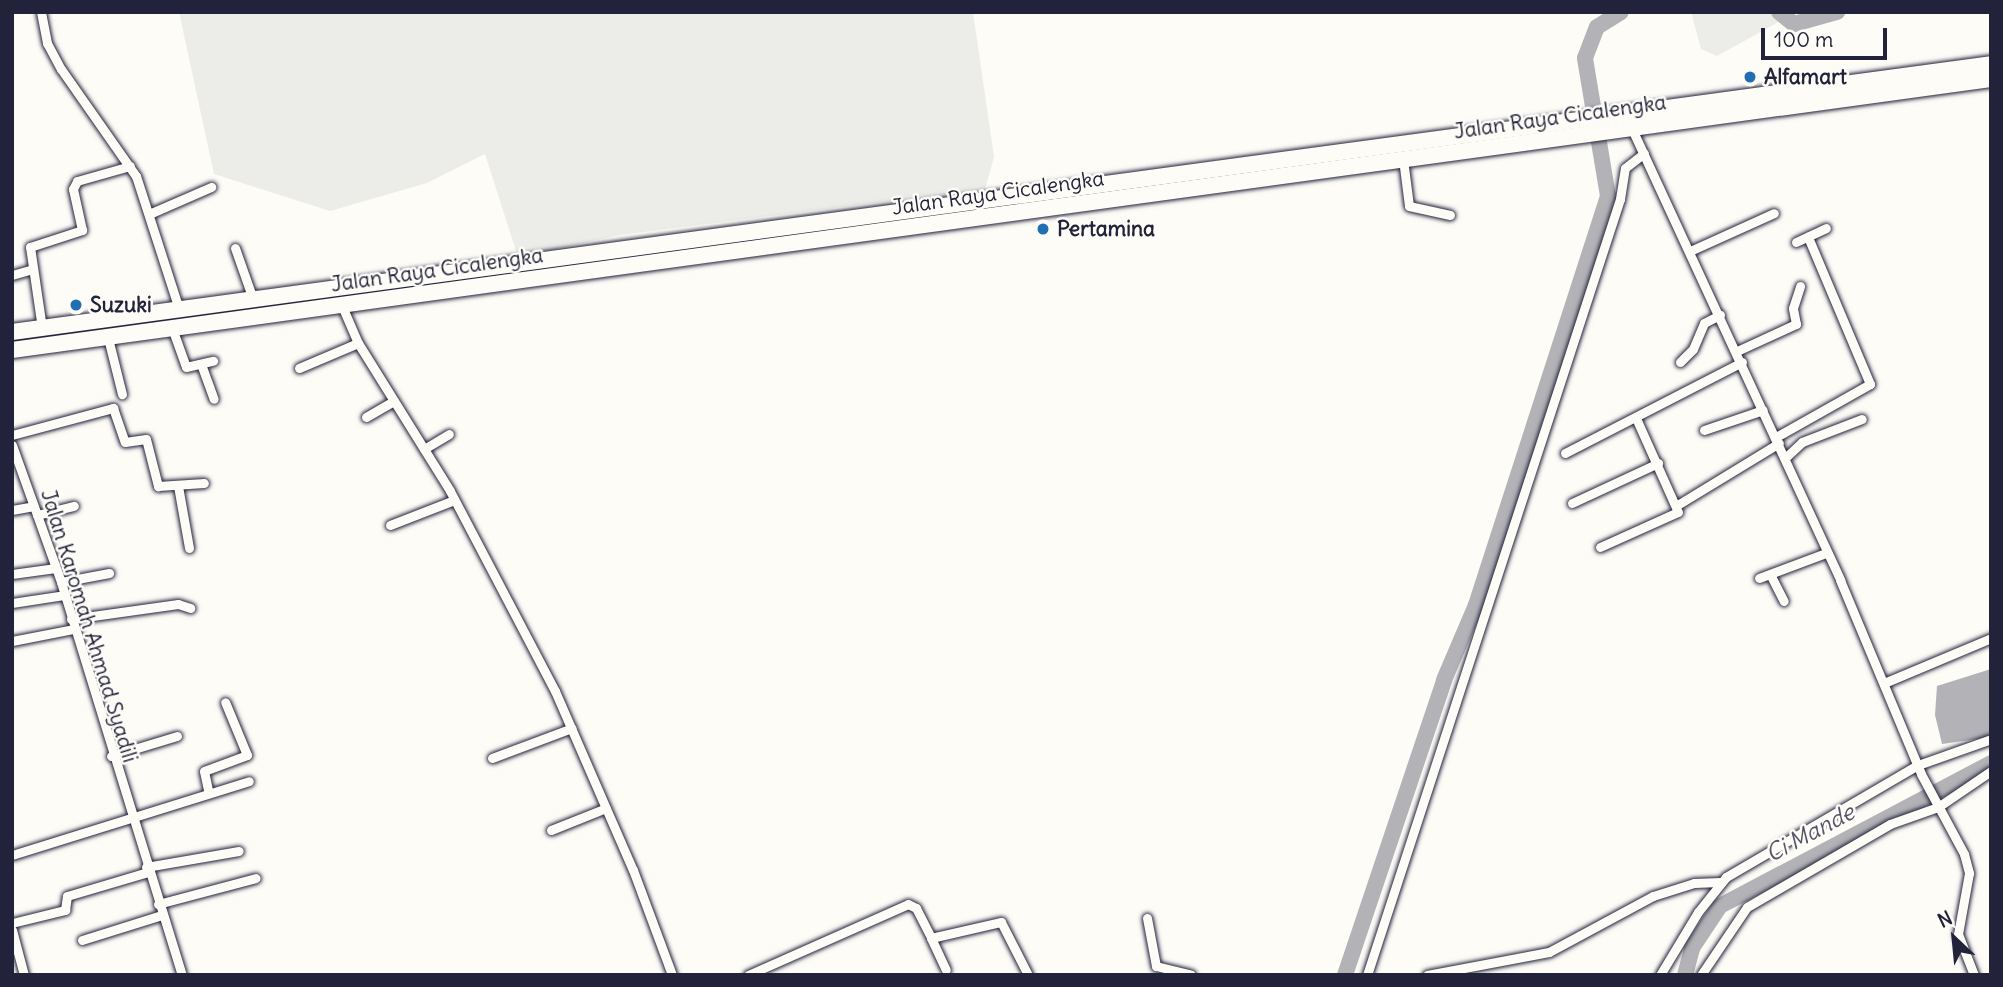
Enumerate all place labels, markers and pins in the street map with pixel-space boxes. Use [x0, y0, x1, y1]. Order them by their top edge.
place label: Alfamart [1764, 64, 1847, 90]
marker: Alfamart [1742, 69, 1758, 85]
place label: Pertamina [1057, 216, 1155, 242]
marker: Pertamina [1035, 221, 1051, 237]
place label: Suzuki [90, 292, 152, 318]
marker: Suzuki [68, 297, 84, 313]

